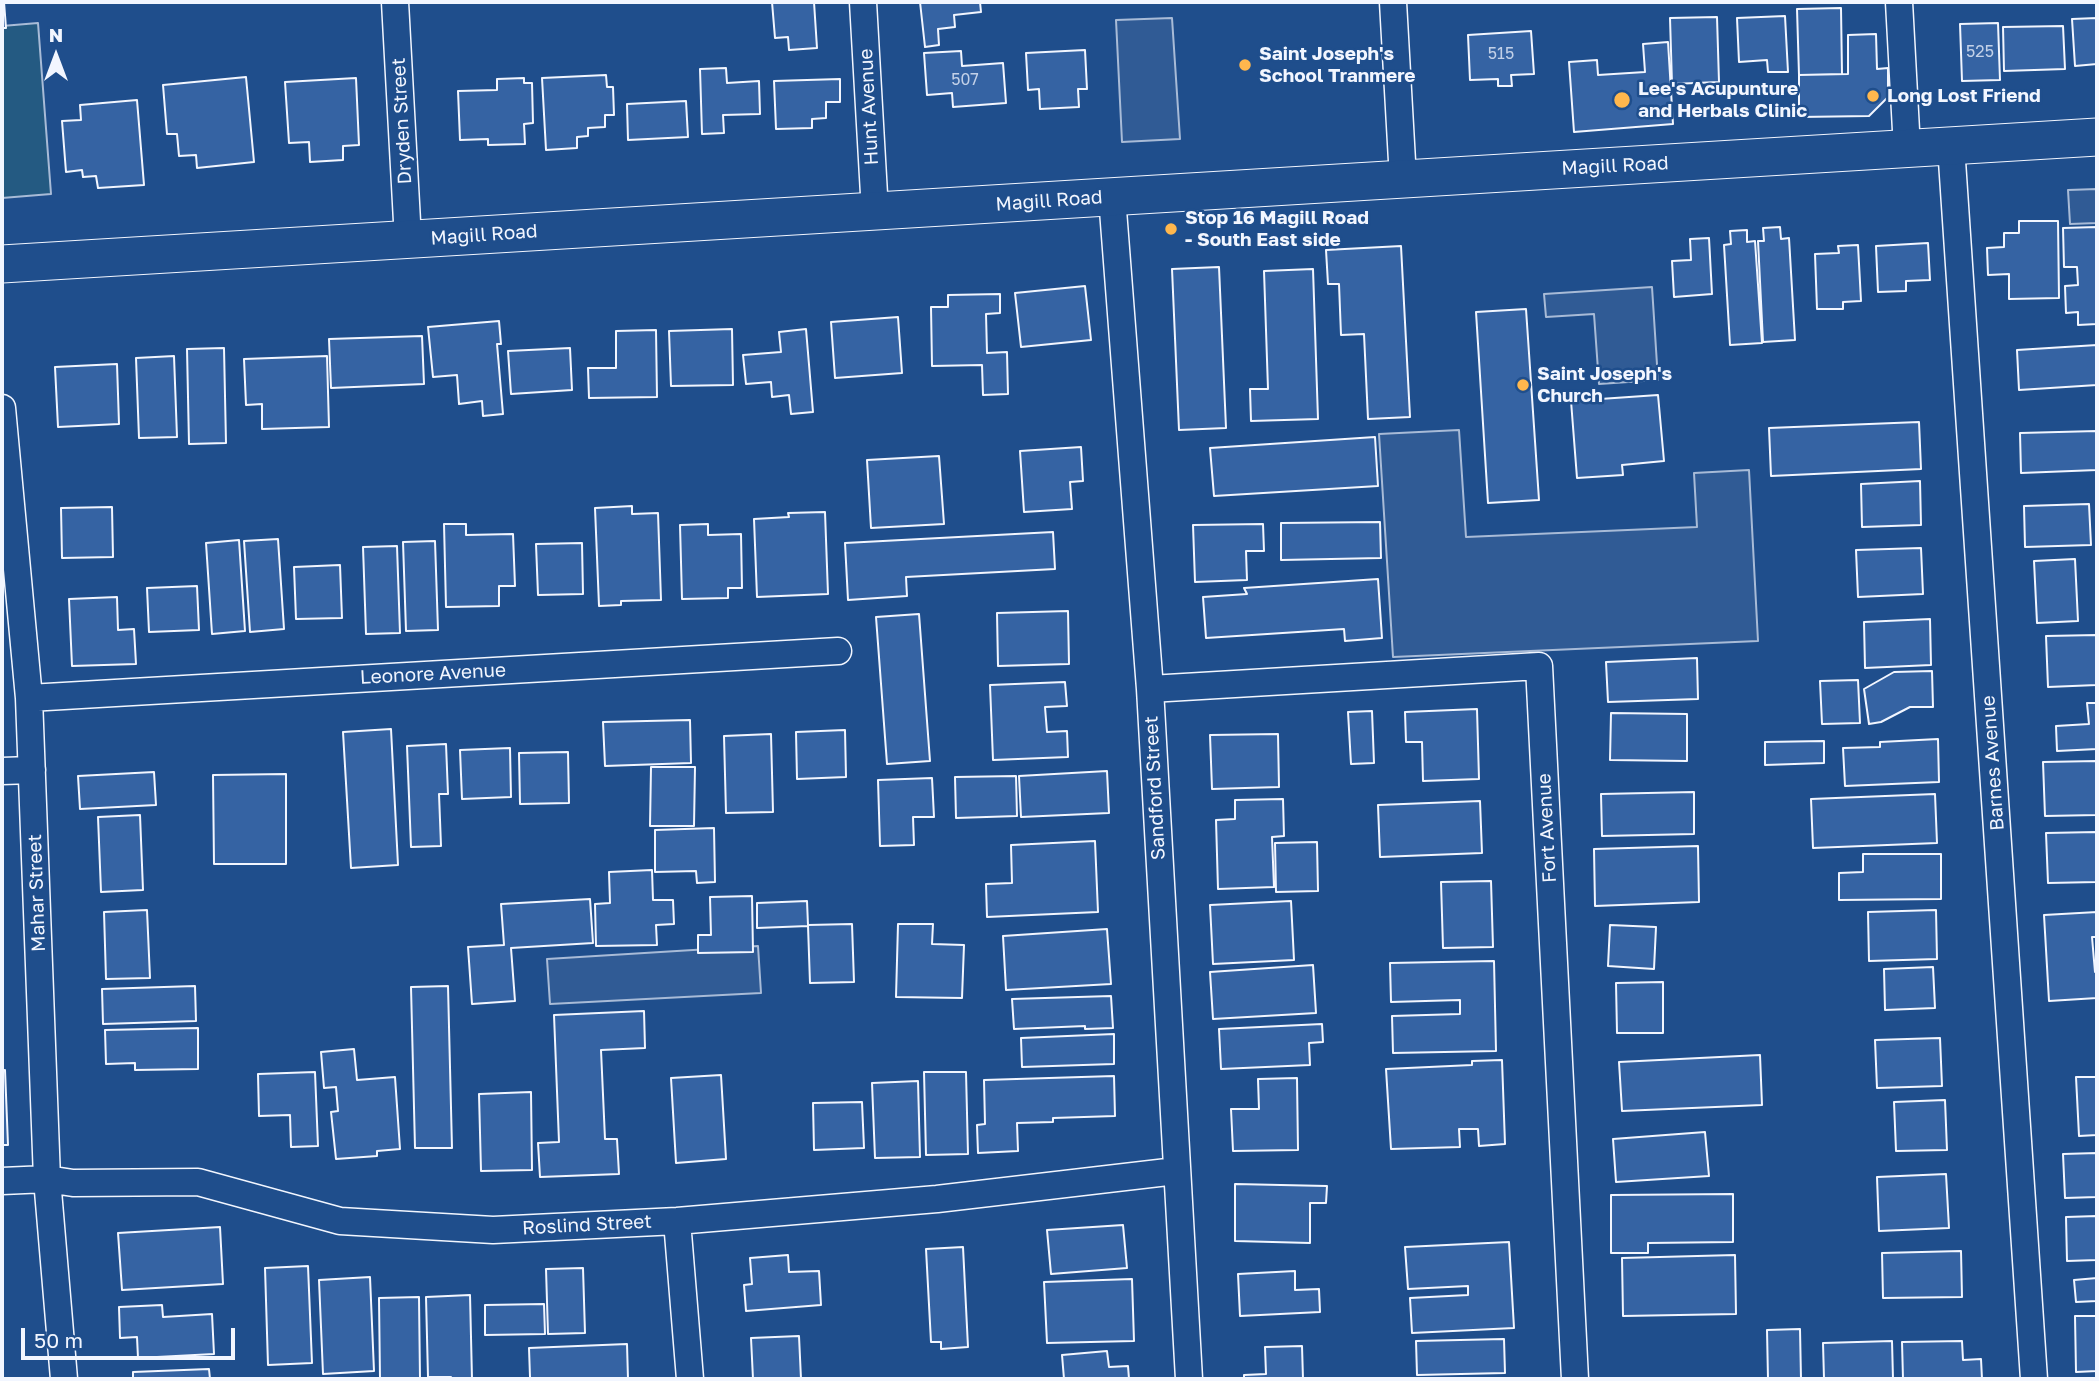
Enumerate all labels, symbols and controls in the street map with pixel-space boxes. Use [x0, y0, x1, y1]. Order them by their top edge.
north arrow [21, 21, 91, 91]
text: N [49, 23, 63, 46]
house number: 525 [1966, 42, 1994, 62]
place label: Saint Joseph's School Tranmere [1259, 43, 1415, 87]
house number: 515 [1488, 44, 1514, 64]
street label: Hunt Avenue [855, 48, 883, 166]
street label: Dryden Street [387, 57, 417, 185]
marker: Saint Joseph's School Tranmere [1237, 57, 1253, 73]
house number: 507 [951, 70, 979, 90]
place label: Lee's Acupunture and Herbals Clinic [1638, 78, 1807, 122]
place label: Long Lost Friend [1887, 85, 2041, 107]
marker: Long Lost Friend [1865, 88, 1881, 104]
marker: Lee's Acupunture and Herbals Clinic [1612, 90, 1632, 110]
street label: Magill Road [1561, 152, 1669, 180]
street label: Magill Road [995, 186, 1103, 216]
place label: Stop 16 Magill Road - South East side [1185, 207, 1369, 251]
street label: Magill Road [430, 220, 538, 250]
marker: Stop 16 Magill Road - South East side [1163, 221, 1179, 237]
place label: Saint Joseph's Church [1537, 363, 1672, 407]
marker: Saint Joseph's Church [1515, 377, 1531, 393]
street label: Leonore Avenue [359, 659, 507, 689]
street label: Barnes Avenue [1977, 695, 2009, 831]
street label: Sandford Street [1140, 715, 1170, 861]
street label: Fort Avenue [1533, 773, 1561, 883]
street label: Mahar Street [24, 834, 50, 952]
street label: Roslind Street [522, 1210, 652, 1240]
scale bar [24, 1314, 238, 1358]
text: 50 m [34, 1327, 83, 1353]

